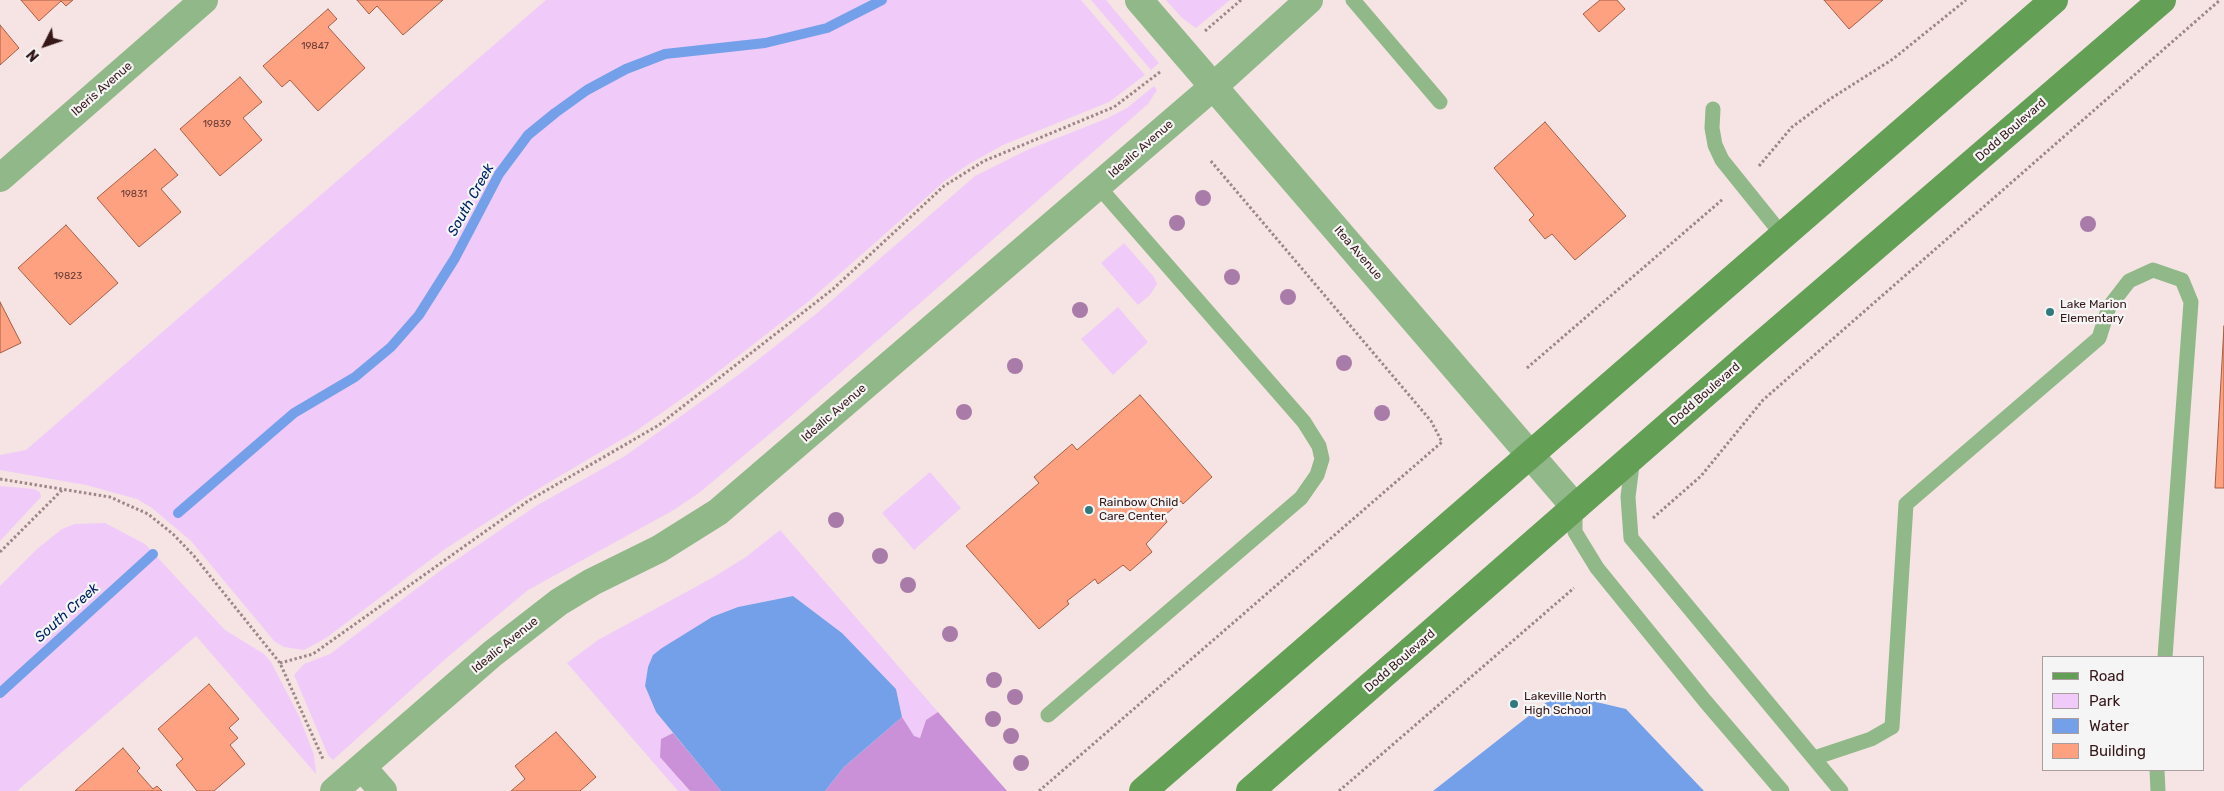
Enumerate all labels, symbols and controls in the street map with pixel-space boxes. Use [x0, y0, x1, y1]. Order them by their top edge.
north arrow [20, 20, 70, 70]
house number: 19847 [301, 40, 329, 52]
text: N [24, 46, 43, 65]
street label: Iberis Avenue [69, 59, 135, 119]
street label: Dodd Boulevard [1973, 96, 2049, 164]
street label: Idealic Avenue [1106, 117, 1176, 181]
house number: 19839 [203, 118, 231, 130]
water label: South Creek [444, 161, 498, 239]
house number: 19831 [121, 188, 147, 200]
street label: Itea Avenue [1331, 223, 1385, 283]
house number: 19823 [54, 270, 82, 282]
place label: Lake Marion Elementary [2060, 298, 2127, 326]
marker: Lake Marion Elementary [2044, 306, 2056, 318]
street label: Dodd Boulevard [1667, 360, 1743, 428]
street label: Idealic Avenue [799, 381, 869, 445]
place label: Rainbow Child Care Center [1099, 496, 1178, 524]
marker: Rainbow Child Care Center [1083, 504, 1095, 516]
water label: South Creek [32, 580, 102, 646]
street label: Idealic Avenue [469, 614, 541, 676]
street label: Dodd Boulevard [1362, 627, 1438, 695]
legend [2042, 656, 2204, 771]
text: Road [2089, 667, 2125, 685]
place label: Lakeville North High School [1524, 690, 1607, 718]
text: Park [2089, 692, 2120, 710]
marker: Lakeville North High School [1508, 698, 1520, 710]
text: Water [2089, 717, 2129, 735]
text: Building [2089, 742, 2146, 760]

